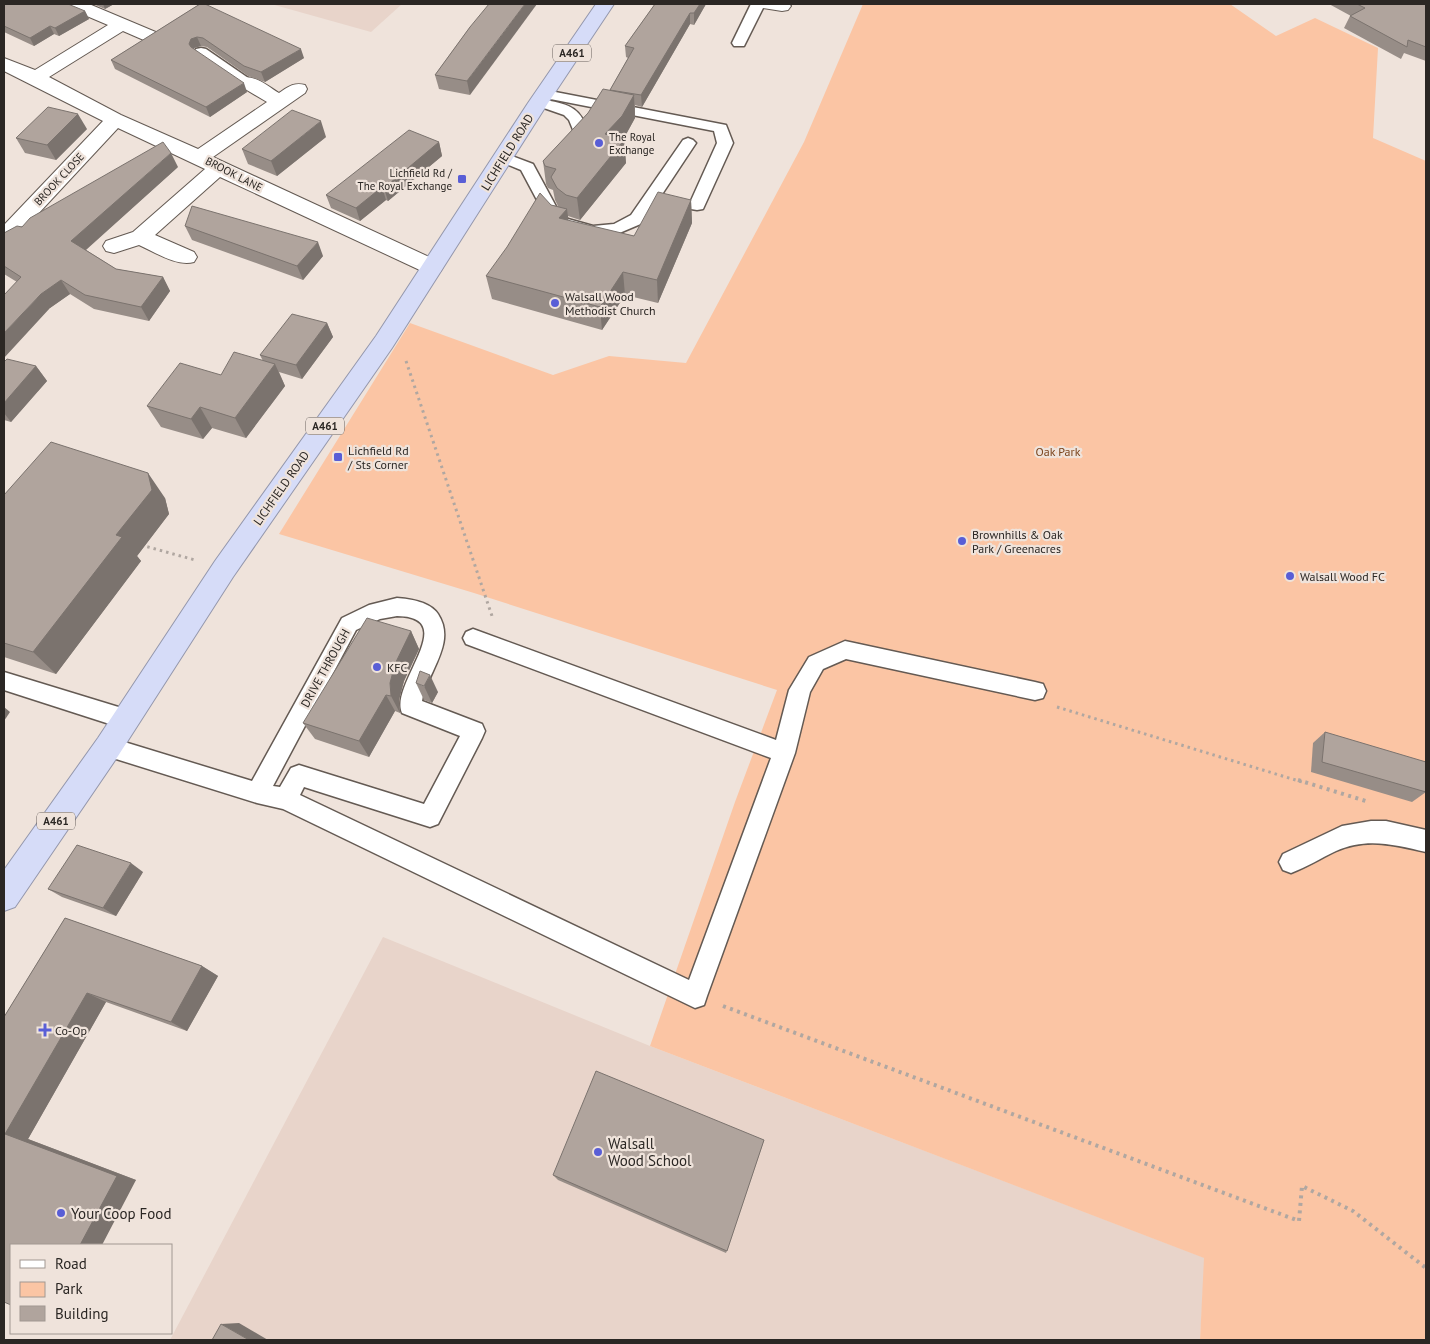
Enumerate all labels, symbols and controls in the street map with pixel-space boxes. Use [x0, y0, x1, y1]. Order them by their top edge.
road number: A461 [553, 44, 591, 62]
street label: LICHFIELD ROAD [477, 111, 537, 193]
place label: The Royal Exchange [609, 130, 656, 157]
marker: The Royal Exchange [593, 137, 605, 149]
street label: BROOK CLOSE [31, 150, 87, 208]
street label: BROOK LANE [203, 154, 265, 194]
place label: Lichfield Rd / The Royal Exchange [358, 166, 453, 193]
marker: Lichfield Rd / The Royal Exchange [456, 173, 468, 185]
place label: Walsall Wood Methodist Church [565, 289, 656, 318]
marker: Walsall Wood Methodist Church [549, 297, 561, 309]
road number: A461 [306, 418, 344, 434]
place label: Lichfield Rd / Sts Corner [347, 443, 409, 472]
park label: Oak Park [1036, 444, 1081, 459]
street label: LICHFIELD ROAD [250, 448, 312, 528]
marker: Lichfield Rd / Sts Corner [332, 451, 344, 463]
place label: Brownhills & Oak Park / Greenacres [972, 527, 1063, 556]
marker: Brownhills & Oak Park / Greenacres [956, 535, 968, 547]
place label: Walsall Wood FC [1300, 569, 1385, 584]
marker: Walsall Wood FC [1284, 570, 1296, 582]
street label: DRIVE THROUGH [297, 626, 353, 710]
place label: KFC [387, 660, 408, 675]
marker: KFC [371, 661, 383, 673]
road number: A461 [37, 812, 75, 829]
place label: Co-Op [55, 1023, 87, 1038]
marker: Co-Op [39, 1024, 51, 1036]
place label: Walsall Wood School [608, 1134, 692, 1170]
marker: Walsall Wood School [592, 1146, 604, 1158]
place label: Your Coop Food [71, 1204, 171, 1223]
marker: Your Coop Food [55, 1207, 67, 1219]
legend [10, 1244, 172, 1334]
text: Road [55, 1254, 87, 1273]
text: Park [55, 1279, 83, 1298]
text: Building [55, 1304, 109, 1323]

